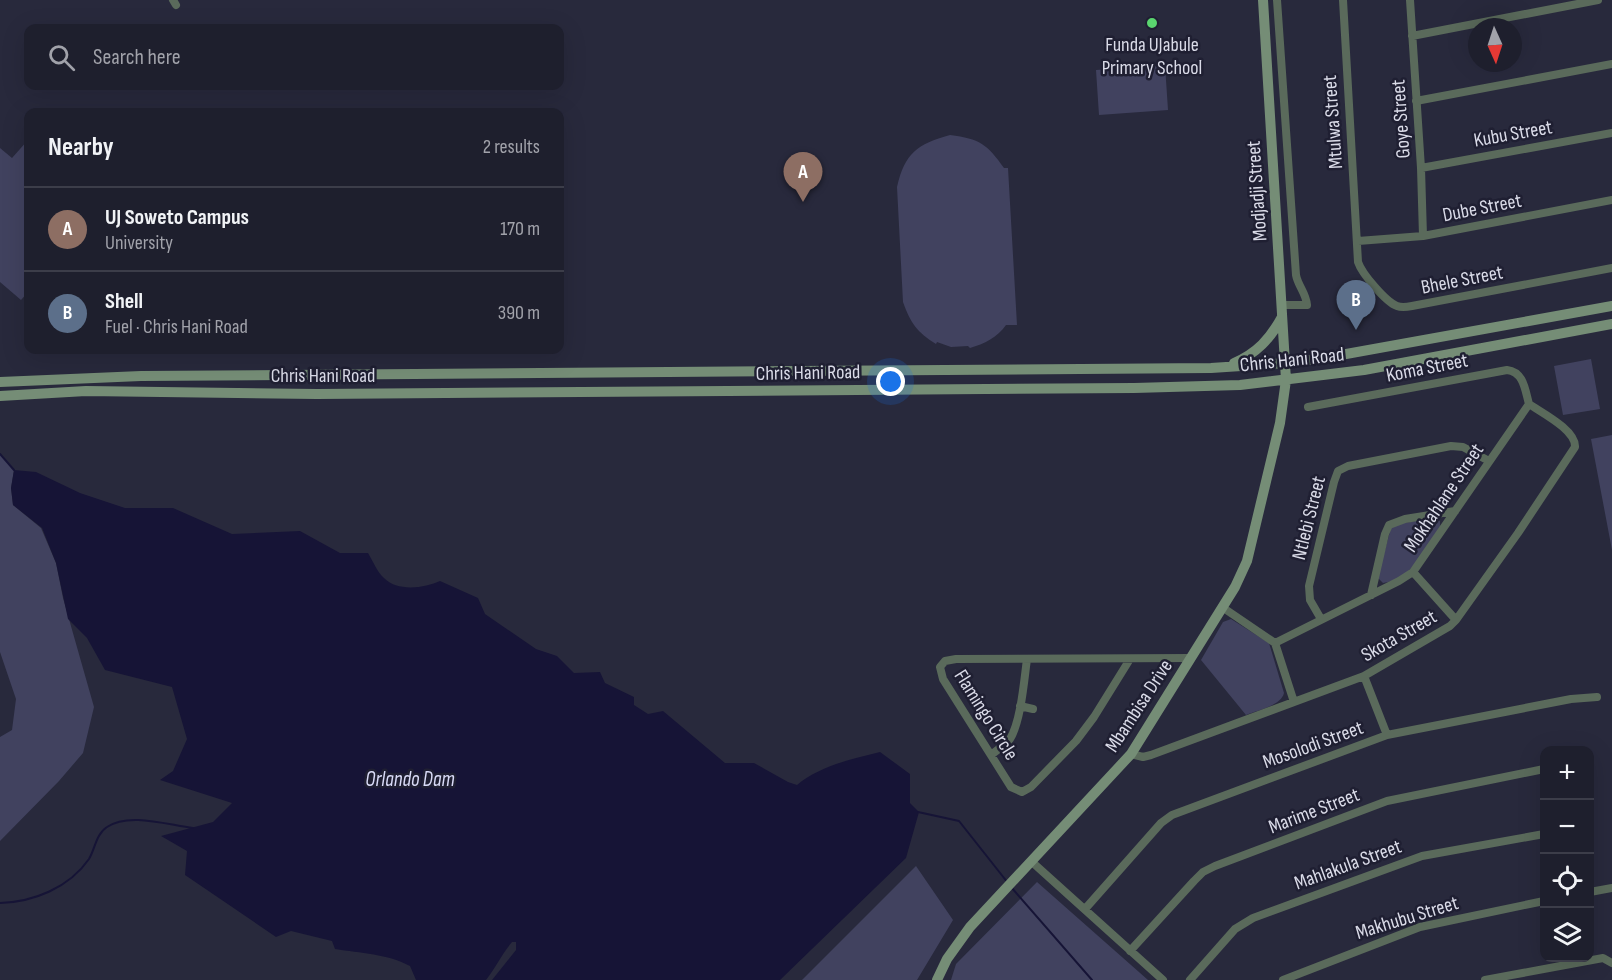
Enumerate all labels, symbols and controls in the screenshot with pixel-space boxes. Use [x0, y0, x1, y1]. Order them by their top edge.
marker: Funda UJabule Primary School [1145, 16, 1159, 30]
north arrow [1468, 18, 1522, 72]
search box [24, 24, 564, 90]
place label: Funda UJabule Primary School [1102, 33, 1202, 80]
icon: search [45, 41, 78, 74]
text: Search here [93, 44, 180, 71]
street label: Mtulwa Street [1318, 74, 1348, 170]
street label: Goye Street [1386, 79, 1416, 159]
street label: Kubu Street [1472, 115, 1554, 153]
text: Nearby [48, 132, 114, 163]
text: 2 results [483, 135, 540, 159]
street label: Modjadji Street [1242, 140, 1272, 242]
pin: A [784, 152, 822, 202]
street label: Dube Street [1440, 189, 1524, 227]
text: UJ Soweto Campus [105, 204, 249, 231]
text: A [63, 217, 72, 241]
text: 170 m [500, 217, 540, 241]
text: University [105, 231, 173, 255]
street label: Bhele Street [1419, 260, 1505, 300]
pin: B [1336, 280, 1376, 330]
text: Shell [105, 288, 143, 315]
text: B [63, 301, 72, 325]
text: 390 m [498, 301, 540, 325]
text: Fuel · Chris Hani Road [105, 315, 248, 339]
street label: Chris Hani Road [1239, 343, 1345, 377]
street label: Koma Street [1384, 348, 1470, 388]
street label: Chris Hani Road [755, 360, 861, 386]
street label: Chris Hani Road [271, 364, 375, 388]
your location [876, 367, 905, 396]
street label: Mokhahlane Street [1399, 439, 1489, 557]
street label: Ntlebi Street [1287, 474, 1331, 562]
street label: Skota Street [1357, 605, 1441, 667]
street label: Mbambisa Drive [1100, 655, 1178, 757]
street label: Flamingo Circle [949, 665, 1023, 765]
street label: Mosolodi Street [1260, 716, 1366, 774]
map controls [1540, 746, 1594, 962]
button: + [1540, 746, 1594, 800]
water label: Orlando Dam [365, 767, 455, 792]
street label: Marime Street [1265, 783, 1363, 839]
button: − [1540, 800, 1594, 854]
street label: Mahlakula Street [1291, 835, 1405, 895]
button: locate [1540, 854, 1594, 908]
street label: Makhubu Street [1353, 891, 1461, 945]
button: layers [1540, 908, 1594, 962]

